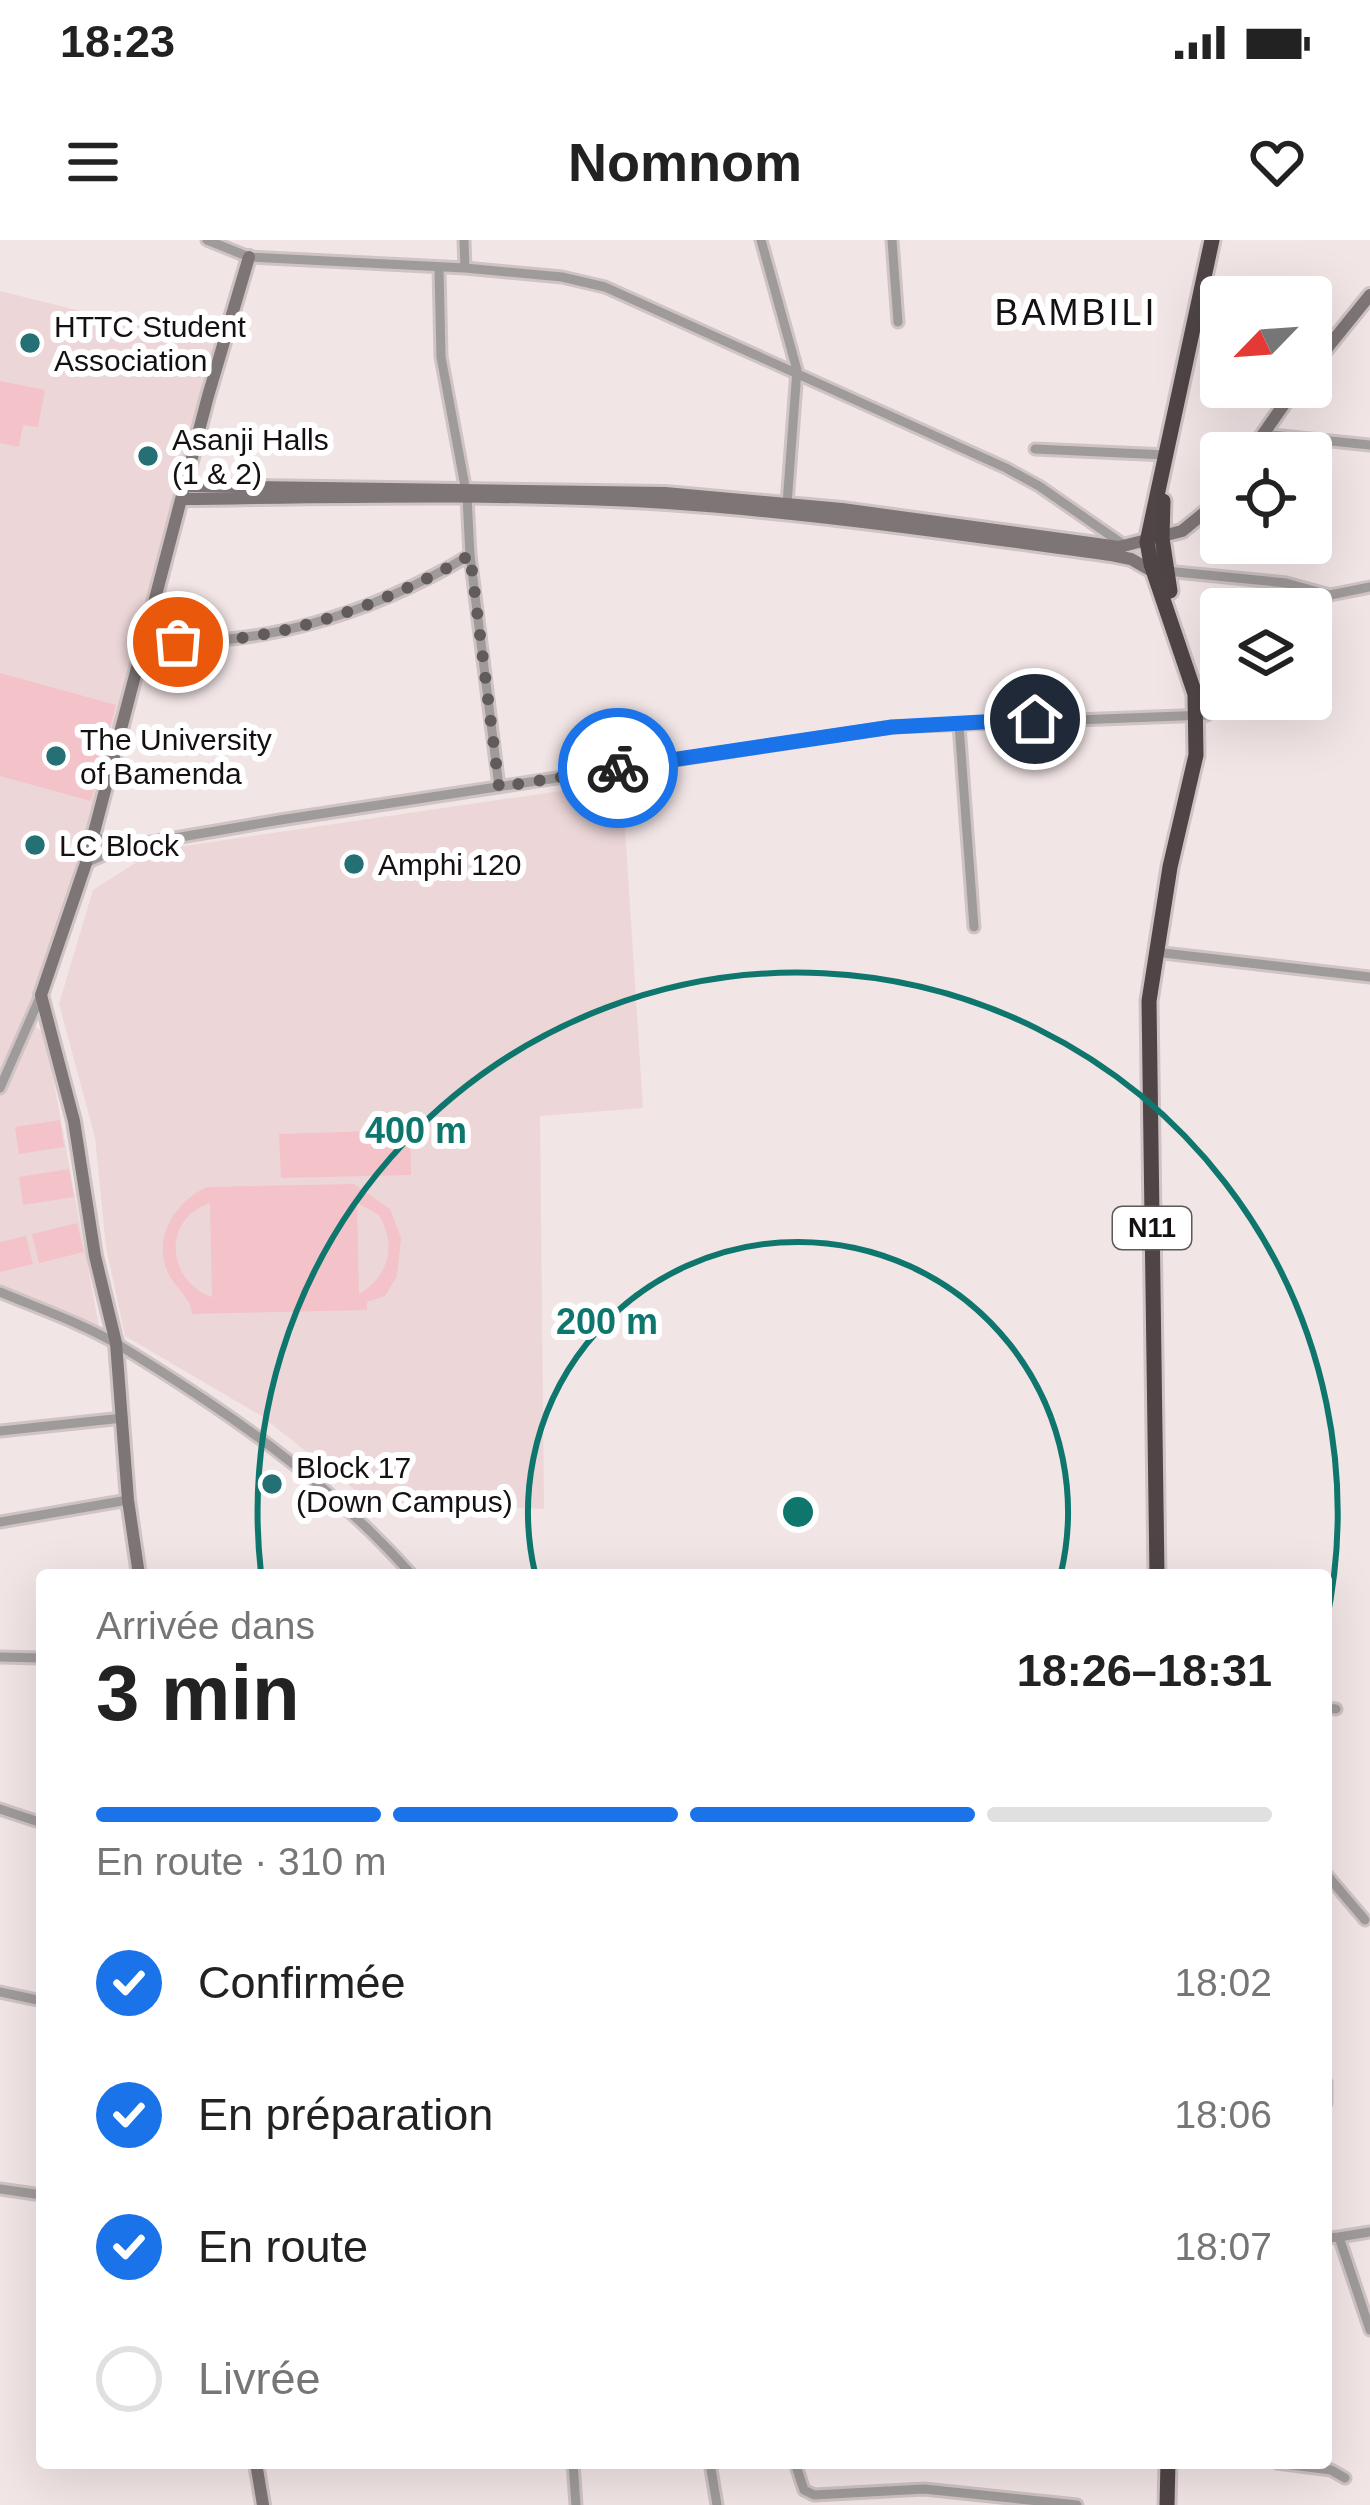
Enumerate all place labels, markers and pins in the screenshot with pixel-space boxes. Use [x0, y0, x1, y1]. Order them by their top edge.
place label: HTTC Student Association [54, 310, 246, 377]
marker: HTTC Student Association [17, 330, 43, 356]
place label: Asanji Halls (1 & 2) [172, 423, 329, 490]
marker: Asanji Halls (1 & 2) [135, 443, 161, 469]
pin [127, 591, 229, 693]
pin [984, 668, 1086, 770]
place label: The University of Bamenda [80, 723, 272, 790]
marker: The University of Bamenda [43, 743, 69, 769]
place label: LC Block [59, 829, 180, 862]
marker: LC Block [22, 832, 48, 858]
place label: Amphi 120 [378, 848, 521, 881]
marker: Amphi 120 [341, 851, 367, 877]
place label: Block 17 (Down Campus) [296, 1451, 513, 1518]
marker: Block 17 (Down Campus) [259, 1471, 285, 1497]
centre of rings [777, 1491, 819, 1533]

